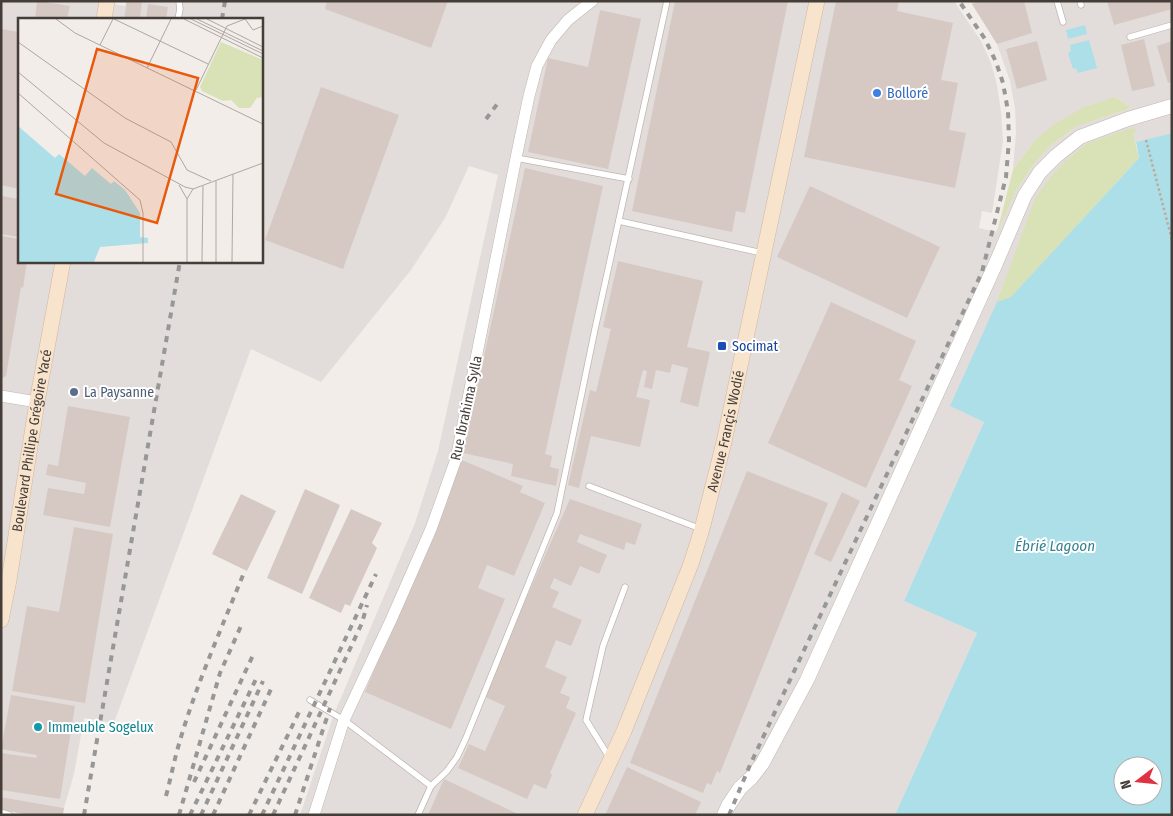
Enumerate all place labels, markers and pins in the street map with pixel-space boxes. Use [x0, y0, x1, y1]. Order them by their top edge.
place label: Bolloré [887, 85, 928, 102]
marker: Bolloré [871, 87, 883, 99]
place label: Socimat [732, 338, 778, 355]
marker: Socimat [716, 340, 728, 352]
place label: La Paysanne [84, 384, 154, 401]
marker: La Paysanne [68, 386, 80, 398]
place label: Immeuble Sogelux [48, 719, 154, 736]
marker: Immeuble Sogelux [32, 721, 44, 733]

